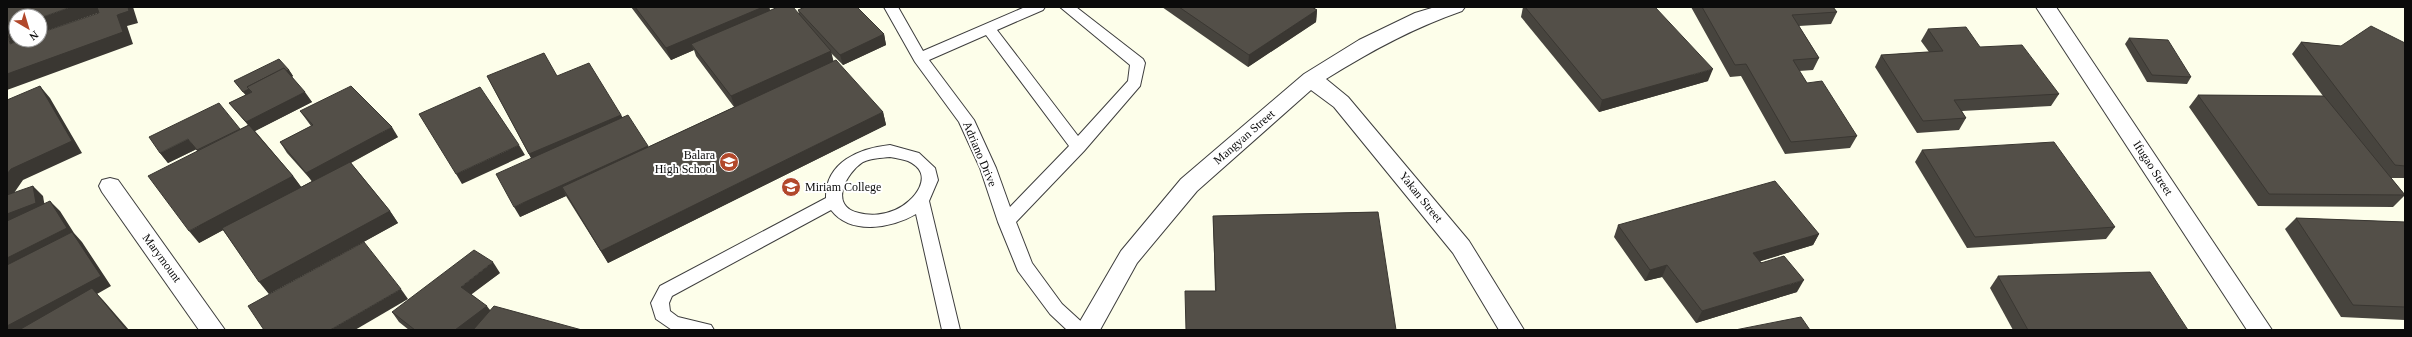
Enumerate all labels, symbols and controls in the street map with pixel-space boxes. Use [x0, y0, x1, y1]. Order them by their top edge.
north arrow [8, 8, 48, 48]
text: N [27, 29, 41, 43]
street label: Mangyan Street [1211, 106, 1278, 167]
street label: Adriano Drive [960, 119, 1000, 189]
street label: Ifugao Street [2130, 138, 2176, 198]
place label: Balara High School [655, 148, 716, 176]
school or university icon: Balara High School [718, 151, 740, 173]
street label: Yakan Street [1396, 169, 1446, 226]
school or university icon: Miriam College [780, 176, 802, 198]
place label: Miriam College [805, 180, 881, 194]
street label: Marymount [140, 231, 185, 286]

